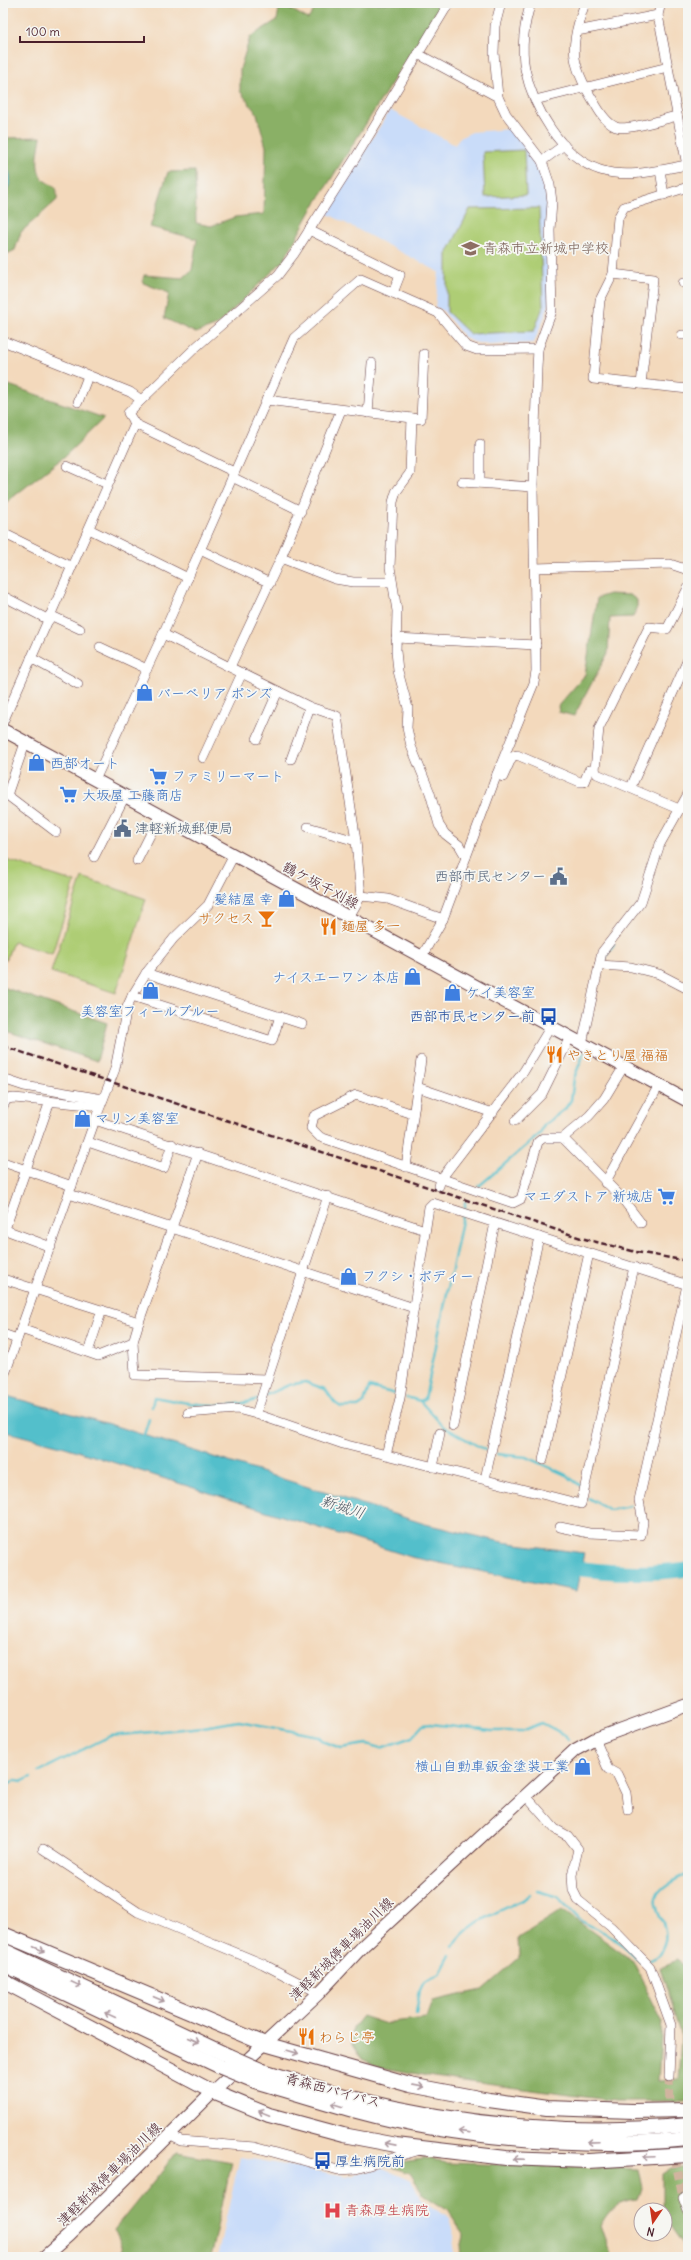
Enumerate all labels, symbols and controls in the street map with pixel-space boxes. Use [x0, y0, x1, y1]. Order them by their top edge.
scale bar [20, 18, 144, 44]
text: 100 m [26, 24, 60, 39]
school or university icon: 青森市立新城中学校 [460, 238, 480, 258]
place label: 青森市立新城中学校 [483, 239, 609, 257]
shop icon: バーべリア ボンズ [134, 683, 154, 703]
place label: バーべリア ボンズ [157, 684, 272, 702]
shop icon: 西部オート [27, 753, 47, 773]
place label: 西部オート [50, 754, 120, 772]
supermarket icon: ファミリーマート [149, 766, 169, 786]
place label: ファミリーマート [172, 767, 284, 785]
supermarket icon: 大坂屋 工藤商店 [59, 785, 79, 805]
place label: 大坂屋 工藤商店 [82, 786, 183, 804]
public building icon: 津軽新城郵便局 [112, 818, 132, 838]
place label: 津軽新城郵便局 [135, 819, 233, 837]
street label: 鶴ケ坂千刈線 [280, 857, 362, 913]
public building icon: 西部市民センター [549, 866, 569, 886]
place label: 西部市民センター [435, 867, 546, 885]
shop icon: 髪結屋 幸 [276, 889, 296, 909]
place label: 髪結屋 幸 [214, 890, 273, 908]
bar icon: サクセス [257, 908, 277, 928]
place label: サクセス [199, 909, 254, 927]
restaurant icon: 麺屋 多一 [318, 916, 338, 936]
place label: 麺屋 多一 [341, 917, 400, 935]
shop icon: ナイスエーワン 本店 [403, 967, 423, 987]
place label: ナイスエーワン 本店 [272, 968, 400, 986]
shop icon: 美容室フィールブルー [140, 981, 160, 1001]
shop icon: ケイ美容室 [443, 982, 463, 1002]
place label: ケイ美容室 [466, 983, 535, 1001]
place label: 美容室フィールブルー [80, 1002, 220, 1020]
bus stop icon: 西部市民センター前 [538, 1006, 558, 1026]
place label: 西部市民センター前 [410, 1007, 535, 1025]
restaurant icon: やきとり屋 福福 [544, 1045, 564, 1065]
place label: やきとり屋 福福 [567, 1046, 668, 1064]
shop icon: マリン美容室 [72, 1108, 92, 1128]
place label: マリン美容室 [95, 1109, 179, 1127]
supermarket icon: マエダストア 新城店 [657, 1186, 677, 1206]
place label: マエダストア 新城店 [524, 1187, 654, 1205]
shop icon: フクシ・ボディー [339, 1266, 359, 1286]
place label: フクシ・ボディー [362, 1267, 474, 1285]
water label: 新城川 [319, 1491, 367, 1523]
shop icon: 横山自動車鈑金塗装工業 [572, 1756, 592, 1776]
place label: 横山自動車鈑金塗装工業 [415, 1757, 569, 1775]
street label: 津軽新城停車場油川線 [285, 1893, 397, 2005]
one-way arrow [32, 1946, 44, 1953]
one-way arrow [70, 1981, 82, 1988]
one-way arrow [152, 1996, 164, 2004]
one-way arrow [104, 2011, 116, 2018]
restaurant icon: わらじ亭 [296, 2027, 316, 2047]
place label: わらじ亭 [319, 2028, 375, 2046]
one-way arrow [188, 2037, 200, 2044]
one-way arrow [286, 2049, 299, 2056]
street label: 青森西バイパス [283, 2069, 383, 2111]
one-way arrow [411, 2083, 424, 2091]
one-way arrow [330, 2101, 343, 2108]
one-way arrow [259, 2108, 271, 2116]
street label: 津軽新城停車場油川線 [53, 2118, 165, 2230]
one-way arrow [458, 2128, 471, 2135]
one-way arrow [587, 2139, 600, 2146]
one-way arrow [384, 2140, 397, 2148]
bus stop icon: 厚生病院前 [312, 2151, 332, 2171]
place label: 厚生病院前 [335, 2152, 405, 2170]
one-way arrow [643, 2154, 656, 2161]
one-way arrow [513, 2155, 526, 2162]
hospital icon: 青森厚生病院 [322, 2200, 342, 2220]
place label: 青森厚生病院 [345, 2201, 429, 2219]
north arrow [633, 2202, 673, 2242]
text: N [645, 2224, 656, 2239]

